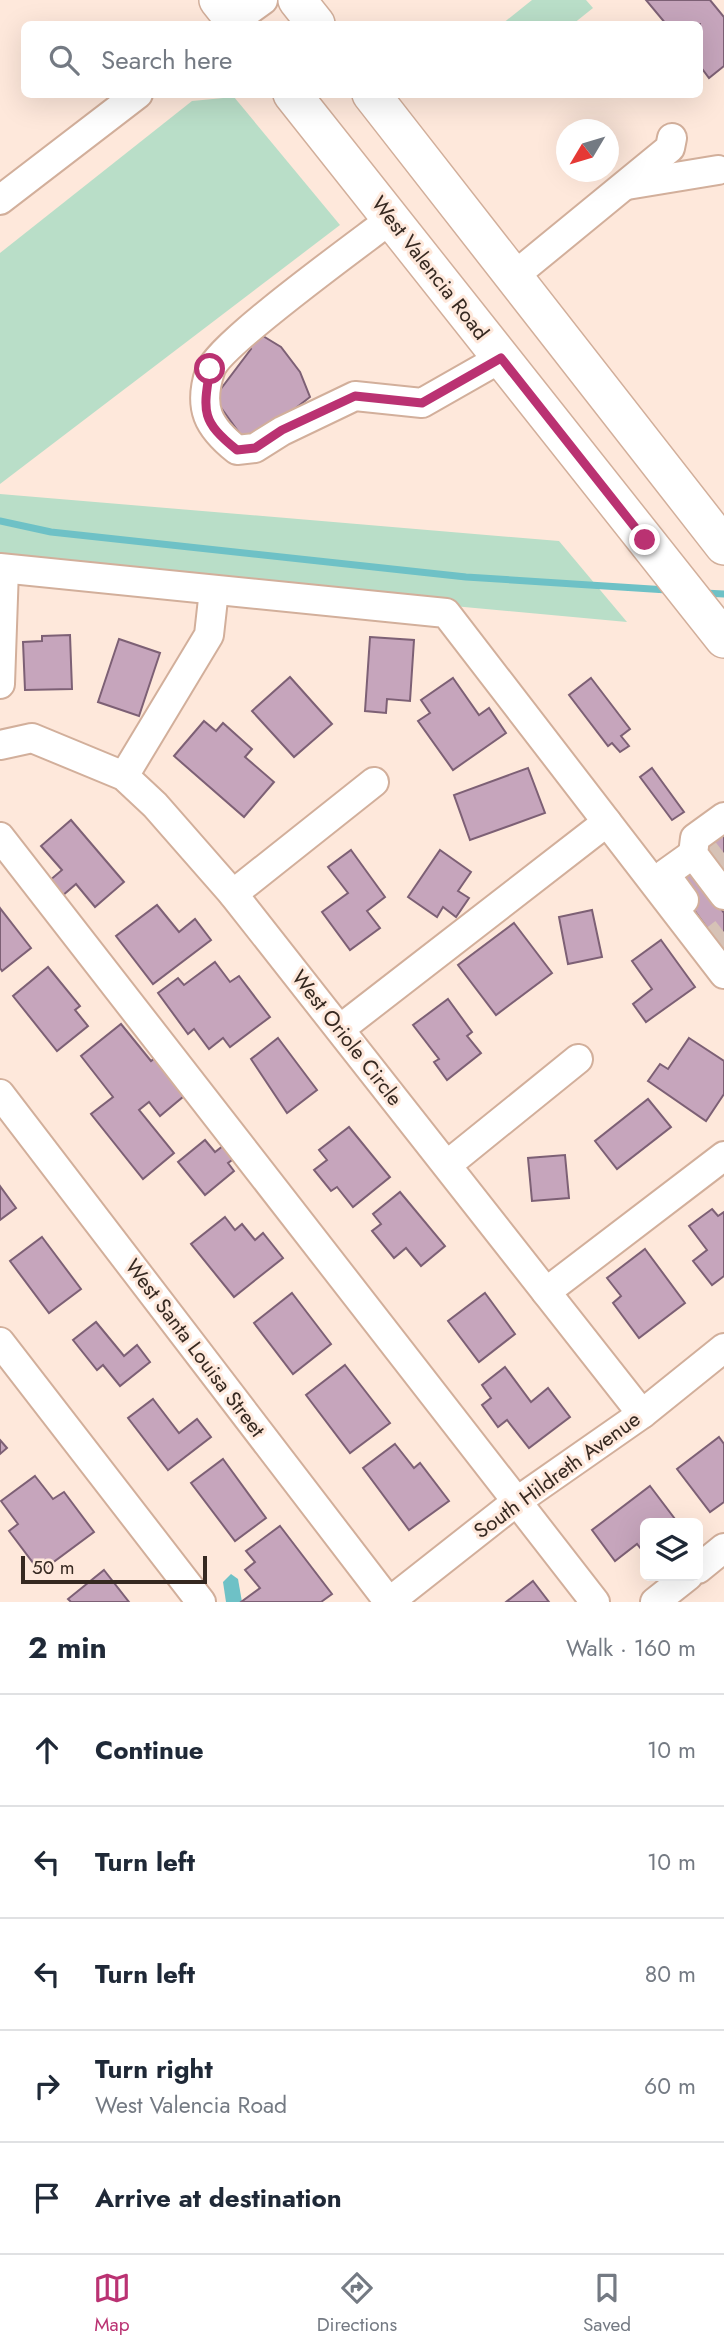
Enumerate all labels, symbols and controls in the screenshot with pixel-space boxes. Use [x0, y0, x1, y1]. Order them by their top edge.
search box [21, 21, 703, 98]
icon: search [45, 41, 83, 79]
text: Search here [101, 41, 233, 79]
north arrow [556, 119, 619, 182]
street label: West Valencia Road [364, 190, 496, 346]
route start [194, 353, 225, 384]
route end [629, 524, 660, 555]
street label: West Oriole Circle [284, 964, 410, 1112]
street label: West Santa Louisa Street [118, 1253, 272, 1443]
street label: South Hildreth Avenue [468, 1404, 647, 1546]
map controls [640, 1518, 703, 1581]
button: layers [640, 1518, 703, 1581]
scale bar [21, 1553, 206, 1585]
text: 50 m [32, 1554, 75, 1581]
text: 2 min [28, 1626, 107, 1669]
text: Walk · 160 m [566, 1631, 696, 1665]
icon: ahead [28, 1731, 66, 1769]
text: Continue [95, 1731, 204, 1769]
text: 10 m [647, 1733, 696, 1767]
icon: left [28, 1843, 66, 1881]
text: Turn left [95, 1843, 195, 1881]
text: 10 m [647, 1845, 696, 1879]
icon: left [28, 1955, 66, 1993]
text: Turn left [95, 1955, 195, 1993]
text: 80 m [645, 1957, 696, 1991]
text: Turn right [95, 2050, 213, 2088]
icon: right [28, 2067, 66, 2105]
text: 60 m [644, 2069, 696, 2103]
text: West Valencia Road [95, 2088, 287, 2122]
icon: arrive [28, 2179, 66, 2217]
text: Arrive at destination [95, 2179, 342, 2217]
tab: Map [93, 2269, 131, 2338]
tab: Directions [317, 2269, 397, 2338]
tab: Saved [583, 2269, 631, 2338]

